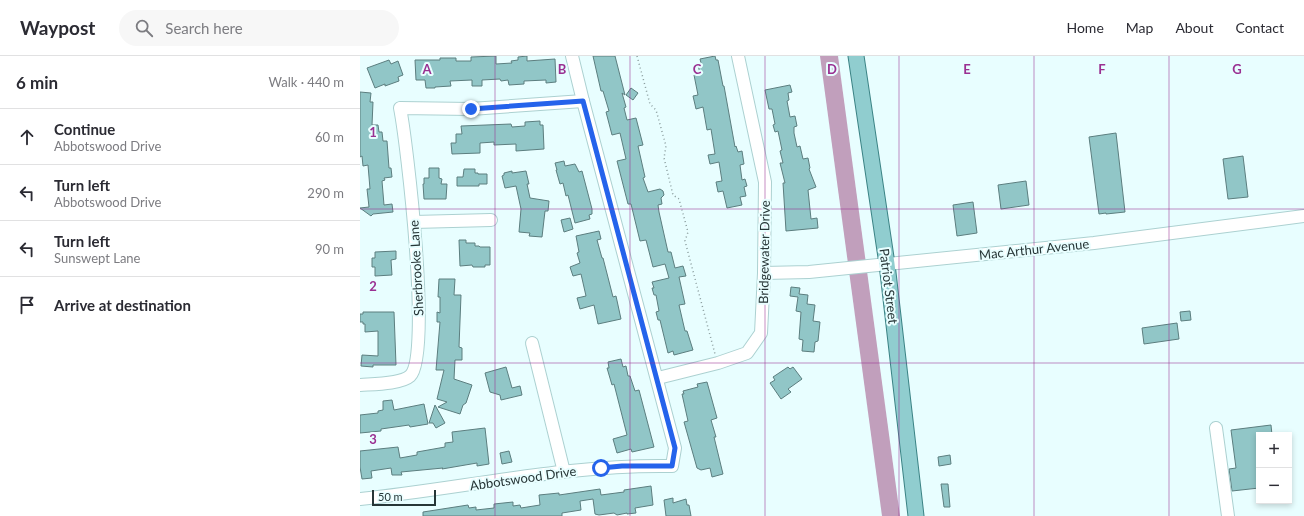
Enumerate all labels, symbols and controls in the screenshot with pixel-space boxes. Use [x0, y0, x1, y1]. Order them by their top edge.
search box [119, 10, 399, 46]
text: Waypost [20, 16, 95, 39]
icon: search [133, 17, 155, 39]
text: Search here [165, 19, 243, 37]
text: Home [1066, 19, 1104, 36]
text: Map [1126, 19, 1153, 36]
text: About [1175, 19, 1213, 36]
text: Contact [1235, 19, 1284, 36]
text: A [421, 61, 432, 77]
text: B [558, 61, 567, 77]
text: C [693, 61, 702, 77]
text: D [827, 61, 837, 77]
text: E [963, 61, 971, 77]
text: F [1098, 61, 1106, 77]
text: G [1232, 61, 1242, 77]
text: 6 min [16, 72, 58, 93]
text: Walk · 440 m [268, 74, 344, 90]
route end [462, 100, 480, 118]
text: Continue [54, 120, 115, 138]
text: 1 [369, 124, 377, 140]
icon: ahead [16, 126, 38, 148]
text: 60 m [315, 129, 344, 145]
text: Abbotswood Drive [54, 138, 161, 154]
text: Turn left [54, 176, 110, 194]
icon: left [16, 182, 38, 204]
text: 290 m [307, 185, 344, 201]
text: Abbotswood Drive [54, 194, 161, 210]
street label: Bridgewater Drive [755, 200, 773, 304]
street label: Sherbrooke Lane [405, 220, 427, 316]
text: Turn left [54, 232, 110, 250]
street label: Mac Arthur Avenue [978, 235, 1090, 263]
icon: left [16, 238, 38, 260]
text: 90 m [315, 241, 344, 257]
street label: Patriot Street [876, 247, 902, 325]
text: Sunswept Lane [54, 250, 140, 266]
text: 2 [369, 278, 377, 294]
icon: arrive [16, 294, 38, 316]
text: Arrive at destination [54, 296, 191, 314]
text: 3 [369, 431, 377, 447]
map controls [1256, 432, 1292, 504]
button: + [1256, 432, 1292, 468]
route start [592, 459, 610, 477]
street label: Abbotswood Drive [469, 463, 577, 493]
button: − [1256, 468, 1292, 504]
scale bar [372, 488, 436, 507]
text: 50 m [378, 490, 403, 503]

